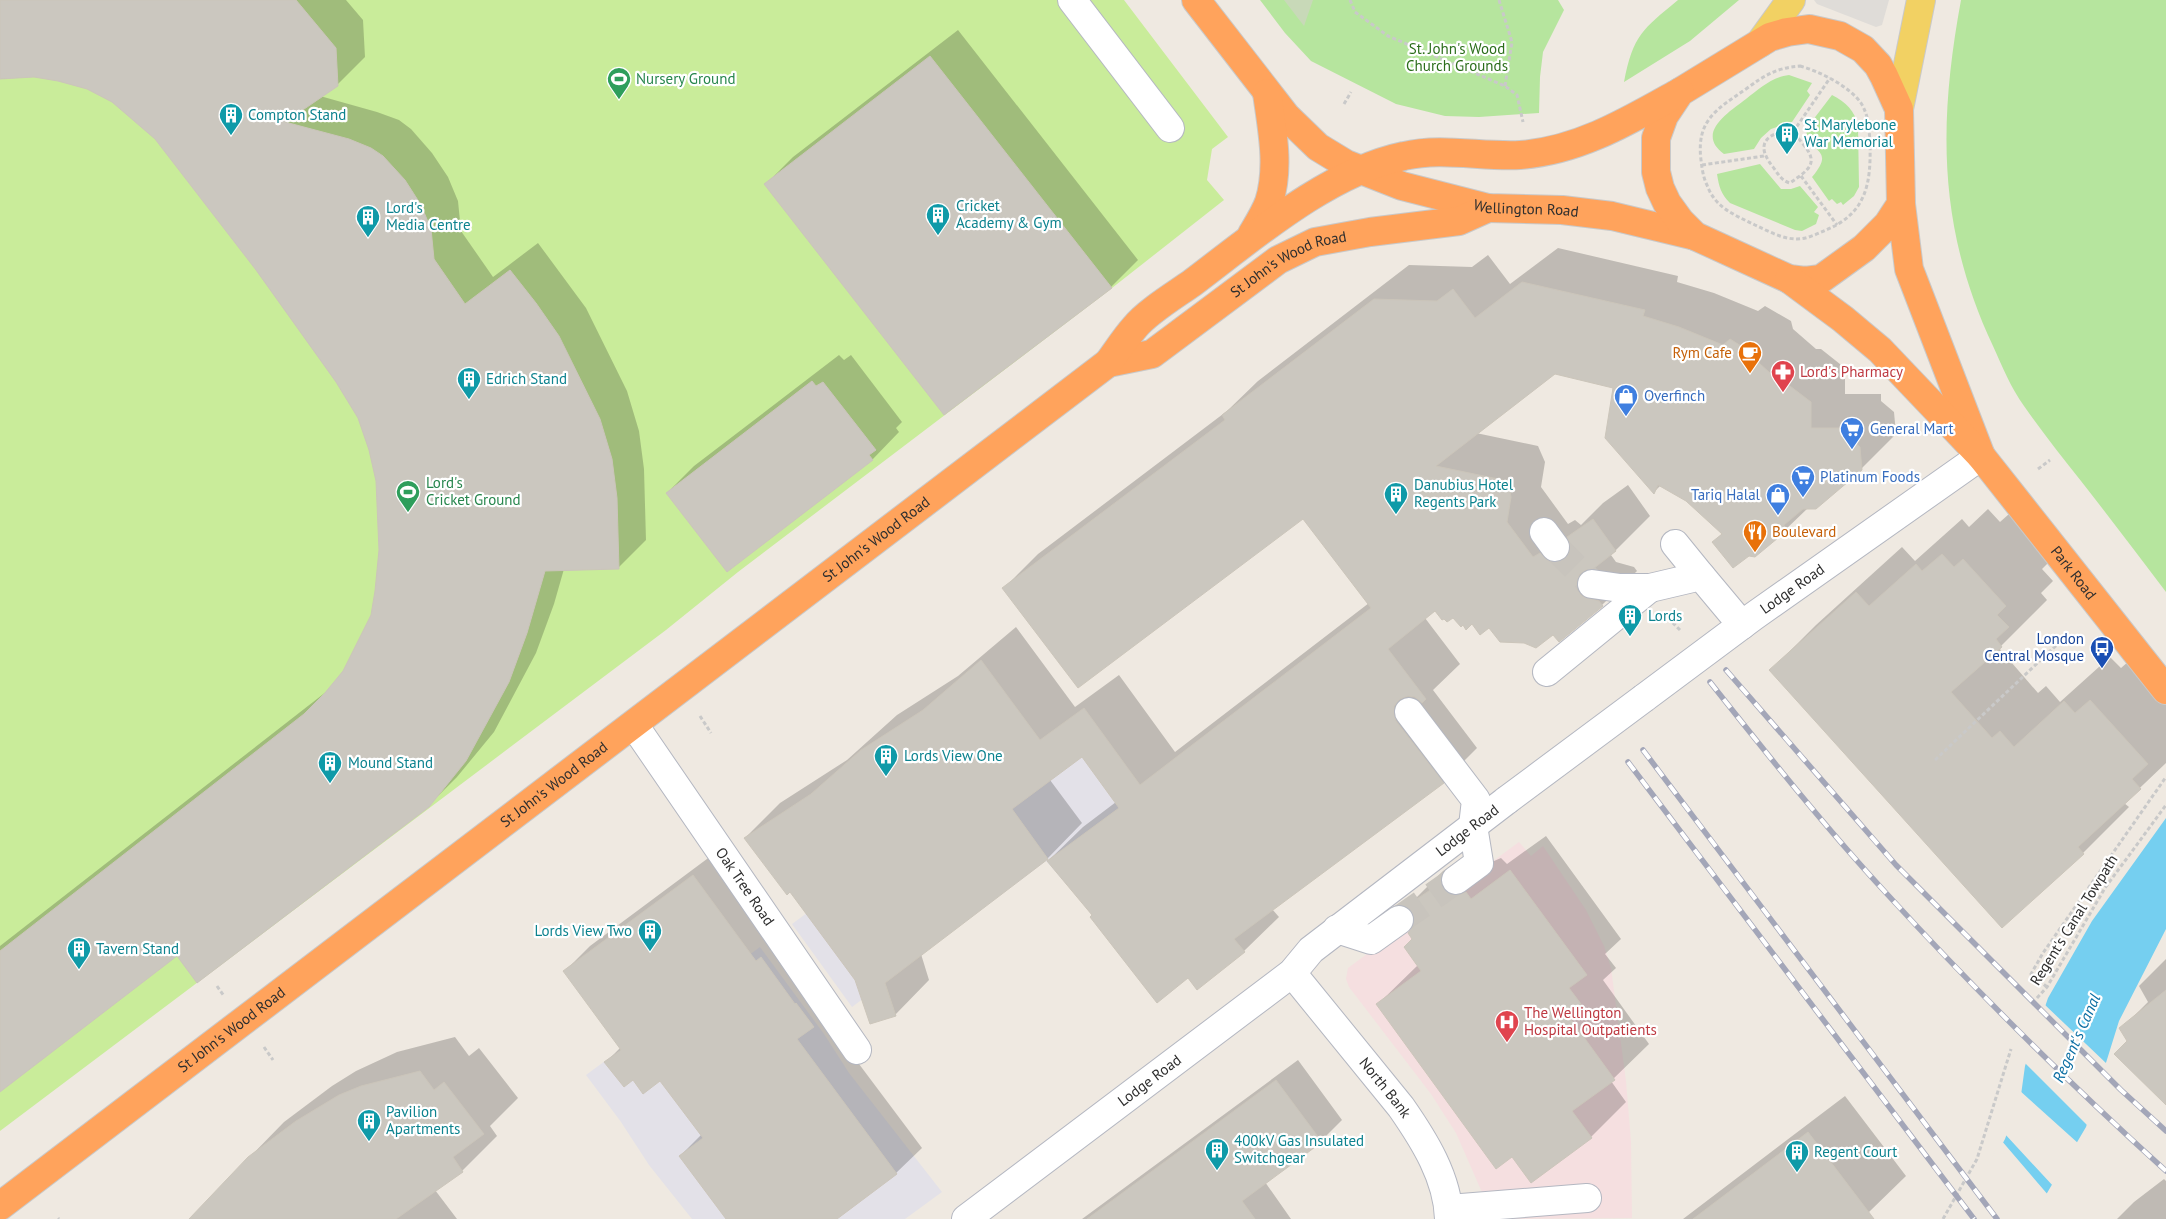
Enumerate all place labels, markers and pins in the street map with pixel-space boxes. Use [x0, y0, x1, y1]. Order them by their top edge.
sports icon: Nursery Ground [606, 66, 632, 100]
place label: Nursery Ground [636, 69, 735, 88]
building icon: Compton Stand [218, 102, 244, 136]
place label: Compton Stand [248, 105, 346, 124]
place label: St Marylebone War Memorial [1804, 115, 1896, 151]
building icon: St Marylebone War Memorial [1774, 121, 1800, 155]
place label: Cricket Academy & Gym [956, 196, 1062, 232]
place label: Lord's Media Centre [386, 198, 471, 234]
building icon: Cricket Academy & Gym [925, 202, 951, 236]
building icon: Lord's Media Centre [355, 204, 381, 238]
cafe icon: Rym Cafe [1737, 340, 1763, 374]
place label: Rym Cafe [1672, 343, 1732, 362]
pharmacy icon: Lord's Pharmacy [1770, 359, 1796, 393]
place label: Lord's Pharmacy [1800, 362, 1903, 381]
building icon: Edrich Stand [456, 366, 482, 400]
place label: Edrich Stand [486, 369, 567, 388]
shop icon: Overfinch [1613, 383, 1639, 417]
place label: Overfinch [1644, 386, 1705, 405]
supermarket icon: General Mart [1839, 416, 1865, 450]
place label: General Mart [1870, 419, 1954, 438]
supermarket icon: Platinum Foods [1790, 464, 1816, 498]
place label: Platinum Foods [1820, 467, 1920, 486]
place label: Lord's Cricket Ground [426, 473, 521, 509]
place label: Danubius Hotel Regents Park [1414, 475, 1514, 511]
sports icon: Lord's Cricket Ground [395, 479, 421, 513]
building icon: Danubius Hotel Regents Park [1383, 481, 1409, 515]
shop icon: Tariq Halal [1765, 482, 1791, 516]
place label: Tariq Halal [1691, 485, 1761, 504]
restaurant icon: Boulevard [1742, 519, 1768, 553]
place label: Boulevard [1772, 522, 1836, 541]
building icon: Lords [1617, 603, 1643, 637]
place label: Lords [1648, 606, 1682, 625]
place label: London Central Mosque [1984, 629, 2084, 665]
bus stop icon: London Central Mosque [2089, 635, 2115, 669]
building icon: Lords View One [873, 743, 899, 777]
place label: Lords View One [904, 746, 1003, 765]
building icon: Mound Stand [317, 750, 343, 784]
place label: Mound Stand [348, 753, 433, 772]
building icon: Lords View Two [637, 918, 663, 952]
place label: Lords View Two [535, 921, 632, 940]
building icon: Tavern Stand [66, 936, 92, 970]
place label: Tavern Stand [96, 939, 179, 958]
place label: The Wellington Hospital Outpatients [1524, 1003, 1657, 1039]
hospital icon: The Wellington Hospital Outpatients [1494, 1009, 1520, 1043]
place label: Pavilion Apartments [386, 1102, 460, 1138]
building icon: Pavilion Apartments [356, 1108, 382, 1142]
place label: 400kV Gas Insulated Switchgear [1234, 1131, 1364, 1167]
building icon: 400kV Gas Insulated Switchgear [1204, 1137, 1230, 1171]
building icon: Regent Court [1784, 1139, 1810, 1173]
place label: Regent Court [1814, 1142, 1897, 1161]

